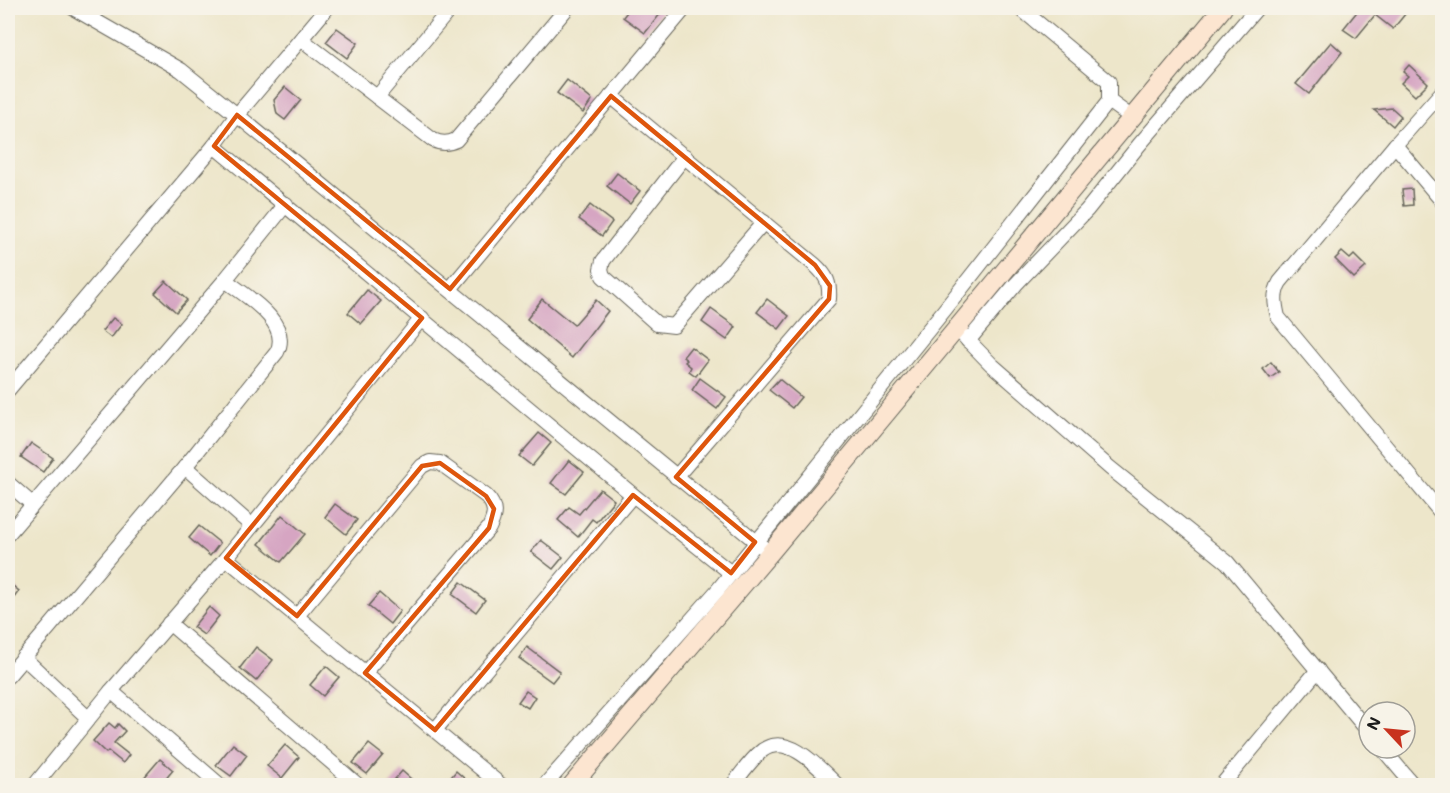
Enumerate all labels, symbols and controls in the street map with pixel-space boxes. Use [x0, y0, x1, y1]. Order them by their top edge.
north arrow [1357, 700, 1417, 760]
text: N [1361, 713, 1385, 733]

